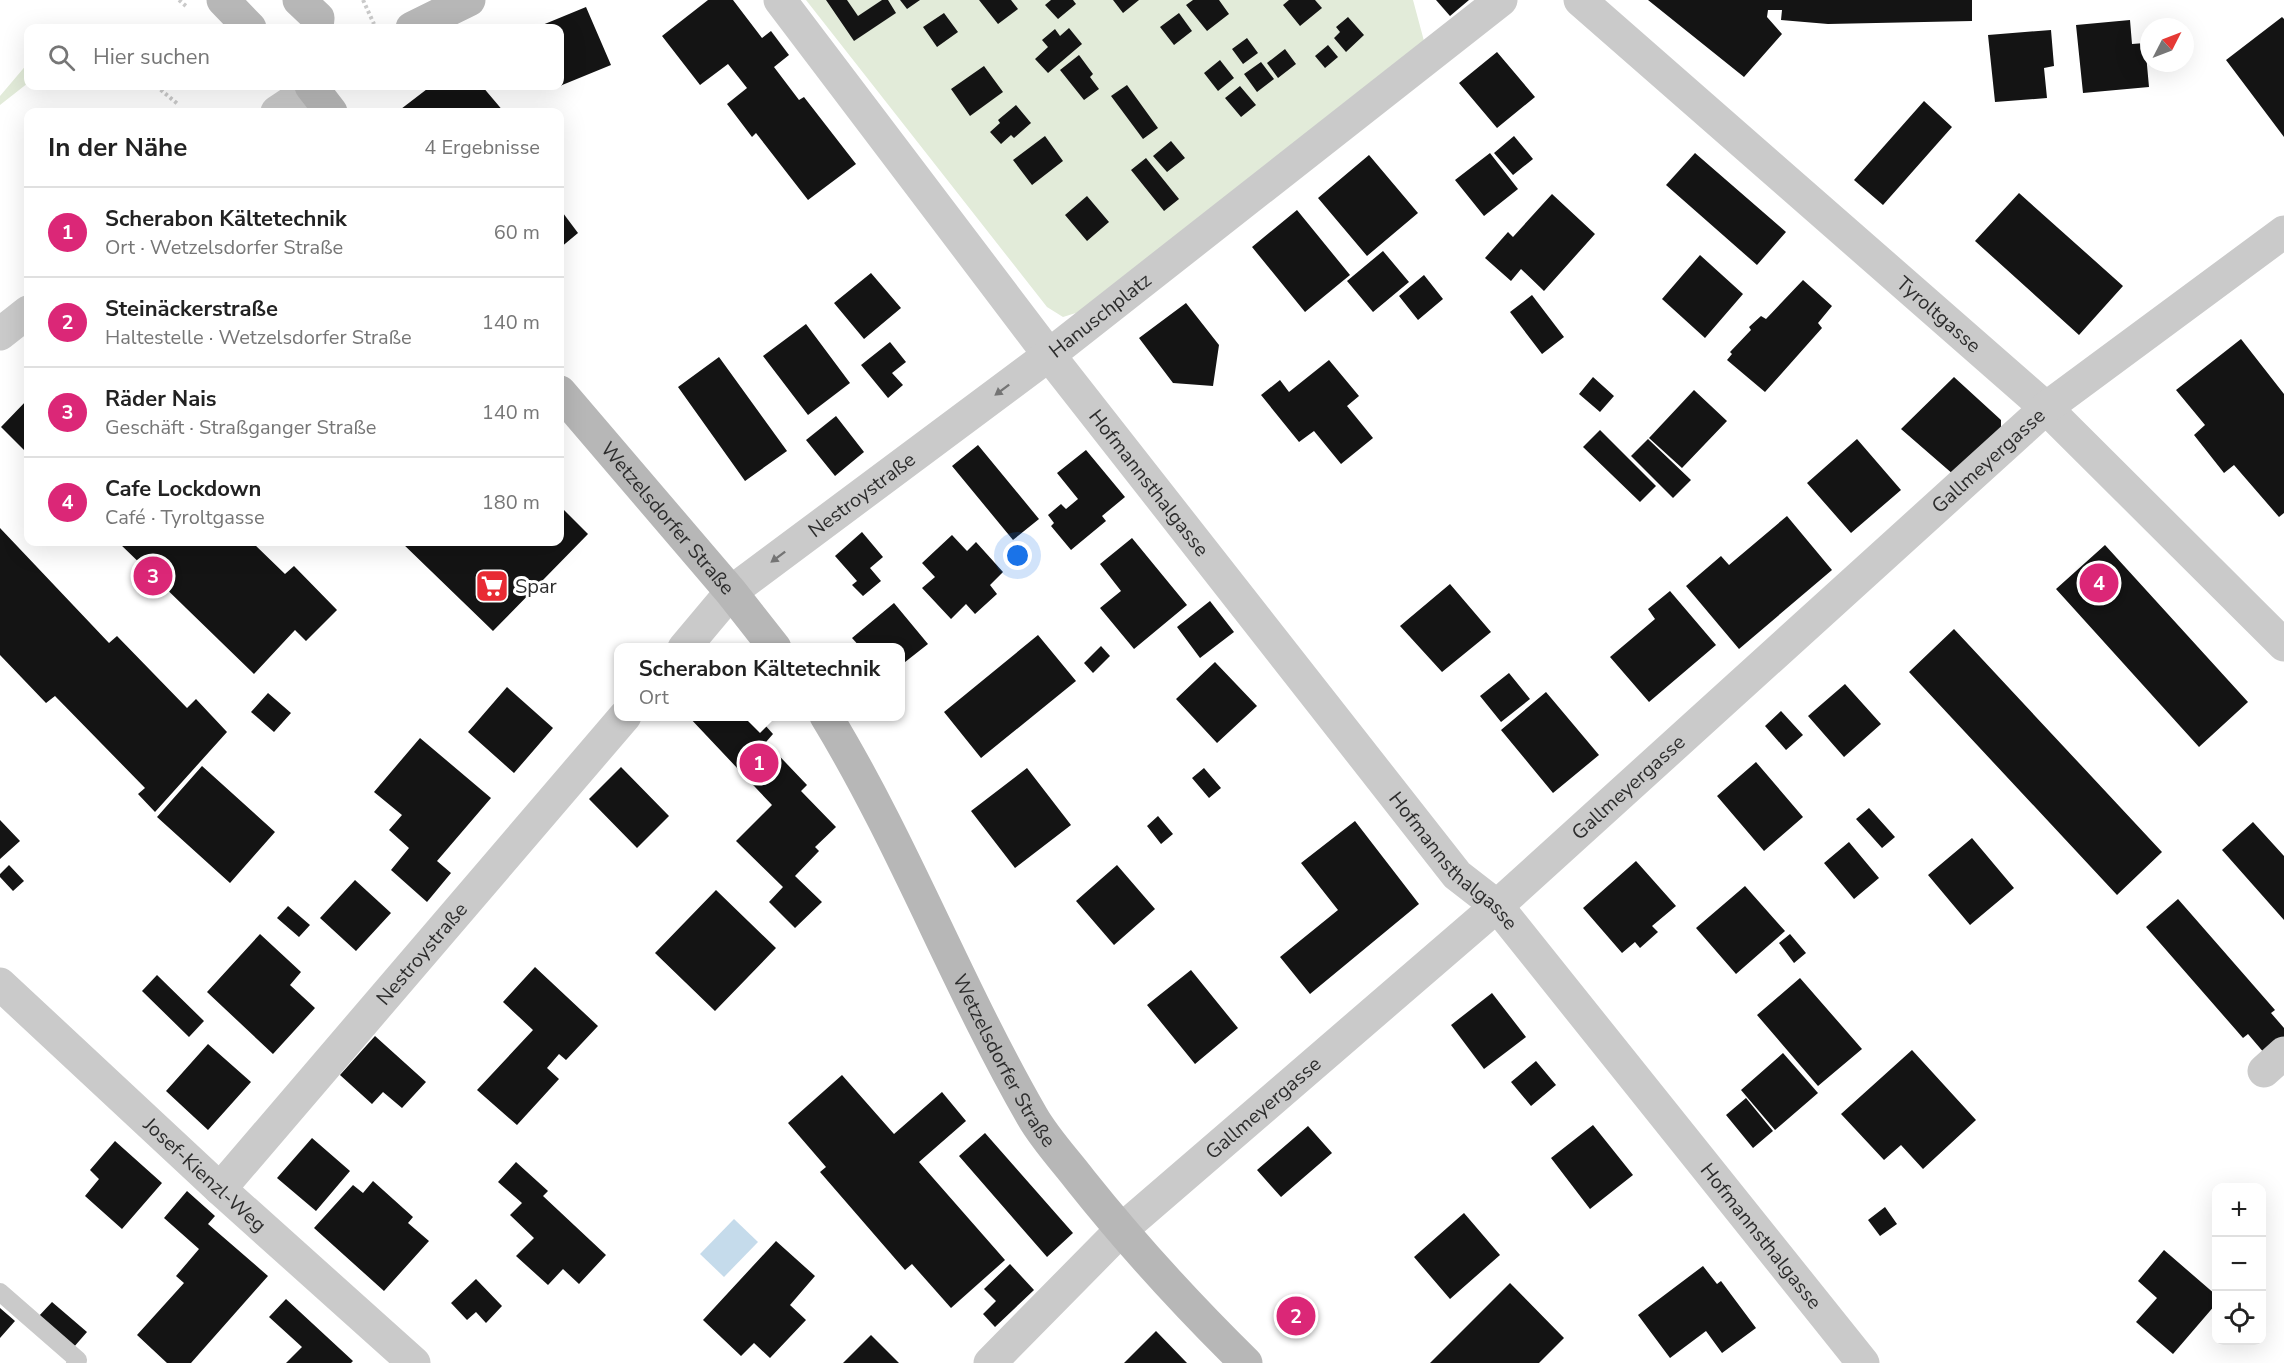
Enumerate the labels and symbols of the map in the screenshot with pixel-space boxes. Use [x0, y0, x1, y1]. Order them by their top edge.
north arrow [2140, 18, 2194, 72]
street label: Hanuschplatz [1043, 267, 1157, 364]
street label: Tyroltgasse [1891, 270, 1987, 359]
one-way arrow [994, 384, 1009, 396]
street label: Gallmeyergasse [1926, 402, 2051, 520]
street label: Hofmannsthalgasse [1083, 404, 1215, 562]
street label: Wetzelsdorfer Straße [594, 436, 741, 601]
street label: Nestroystraße [803, 446, 921, 544]
your location [1003, 541, 1032, 570]
one-way arrow [771, 551, 787, 563]
pin: 3 [134, 554, 172, 598]
pin: 4 [2080, 560, 2118, 606]
supermarket icon: Spar [474, 568, 510, 604]
place label: Spar [515, 573, 557, 600]
street label: Gallmeyergasse [1566, 729, 1691, 846]
pin: 1 [740, 740, 778, 786]
street label: Hofmannsthalgasse [1383, 786, 1524, 936]
street label: Nestroystraße [370, 897, 474, 1011]
street label: Wetzelsdorfer Straße [946, 969, 1062, 1153]
street label: Gallmeyergasse [1200, 1051, 1327, 1166]
street label: Josef-Kienzl-Weg [137, 1111, 272, 1238]
street label: Hofmannsthalgasse [1694, 1158, 1828, 1315]
pin: 2 [1276, 1294, 1316, 1338]

